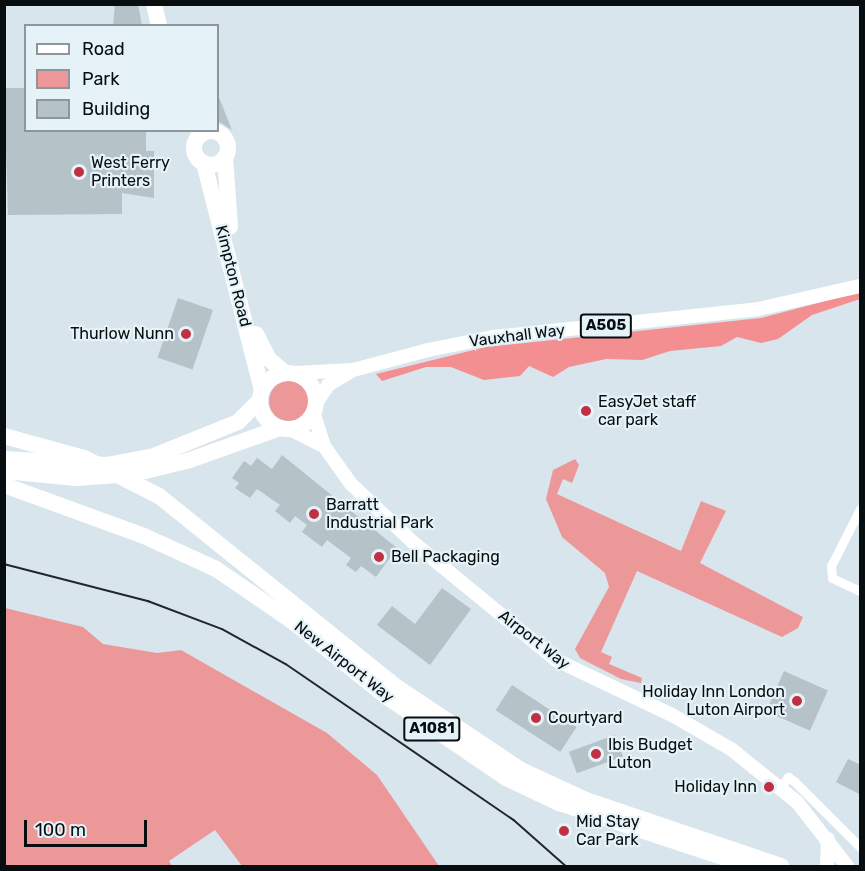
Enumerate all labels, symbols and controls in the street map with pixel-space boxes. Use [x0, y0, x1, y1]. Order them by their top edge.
legend [24, 24, 219, 132]
text: Road [82, 38, 125, 60]
text: Park [82, 68, 119, 90]
text: Building [82, 98, 150, 120]
place label: West Ferry Printers [91, 153, 170, 191]
marker: West Ferry Printers [72, 165, 86, 179]
street label: Kimpton Road [211, 223, 255, 329]
road number: A505 [579, 314, 633, 338]
street label: Vauxhall Way [468, 321, 566, 351]
place label: Thurlow Nunn [70, 324, 174, 344]
marker: Thurlow Nunn [179, 327, 193, 341]
place label: EasyJet staff car park [598, 392, 696, 430]
marker: EasyJet staff car park [579, 404, 593, 418]
place label: Barratt Industrial Park [326, 495, 433, 533]
marker: Barratt Industrial Park [307, 507, 321, 521]
place label: Bell Packaging [391, 547, 500, 567]
marker: Bell Packaging [372, 550, 386, 564]
street label: Airport Way [494, 606, 574, 674]
street label: New Airport Way [290, 617, 398, 707]
place label: Holiday Inn London Luton Airport [642, 682, 785, 720]
marker: Holiday Inn London Luton Airport [790, 694, 804, 708]
place label: Courtyard [548, 708, 623, 728]
marker: Courtyard [529, 711, 543, 725]
road number: A1081 [402, 717, 462, 741]
place label: Ibis Budget Luton [608, 735, 692, 773]
marker: Ibis Budget Luton [589, 747, 603, 761]
place label: Holiday Inn [674, 777, 757, 797]
marker: Holiday Inn [762, 780, 776, 794]
scale bar [27, 808, 150, 846]
place label: Mid Stay Car Park [576, 812, 640, 850]
text: 100 m [35, 819, 86, 841]
marker: Mid Stay Car Park [557, 824, 571, 838]

